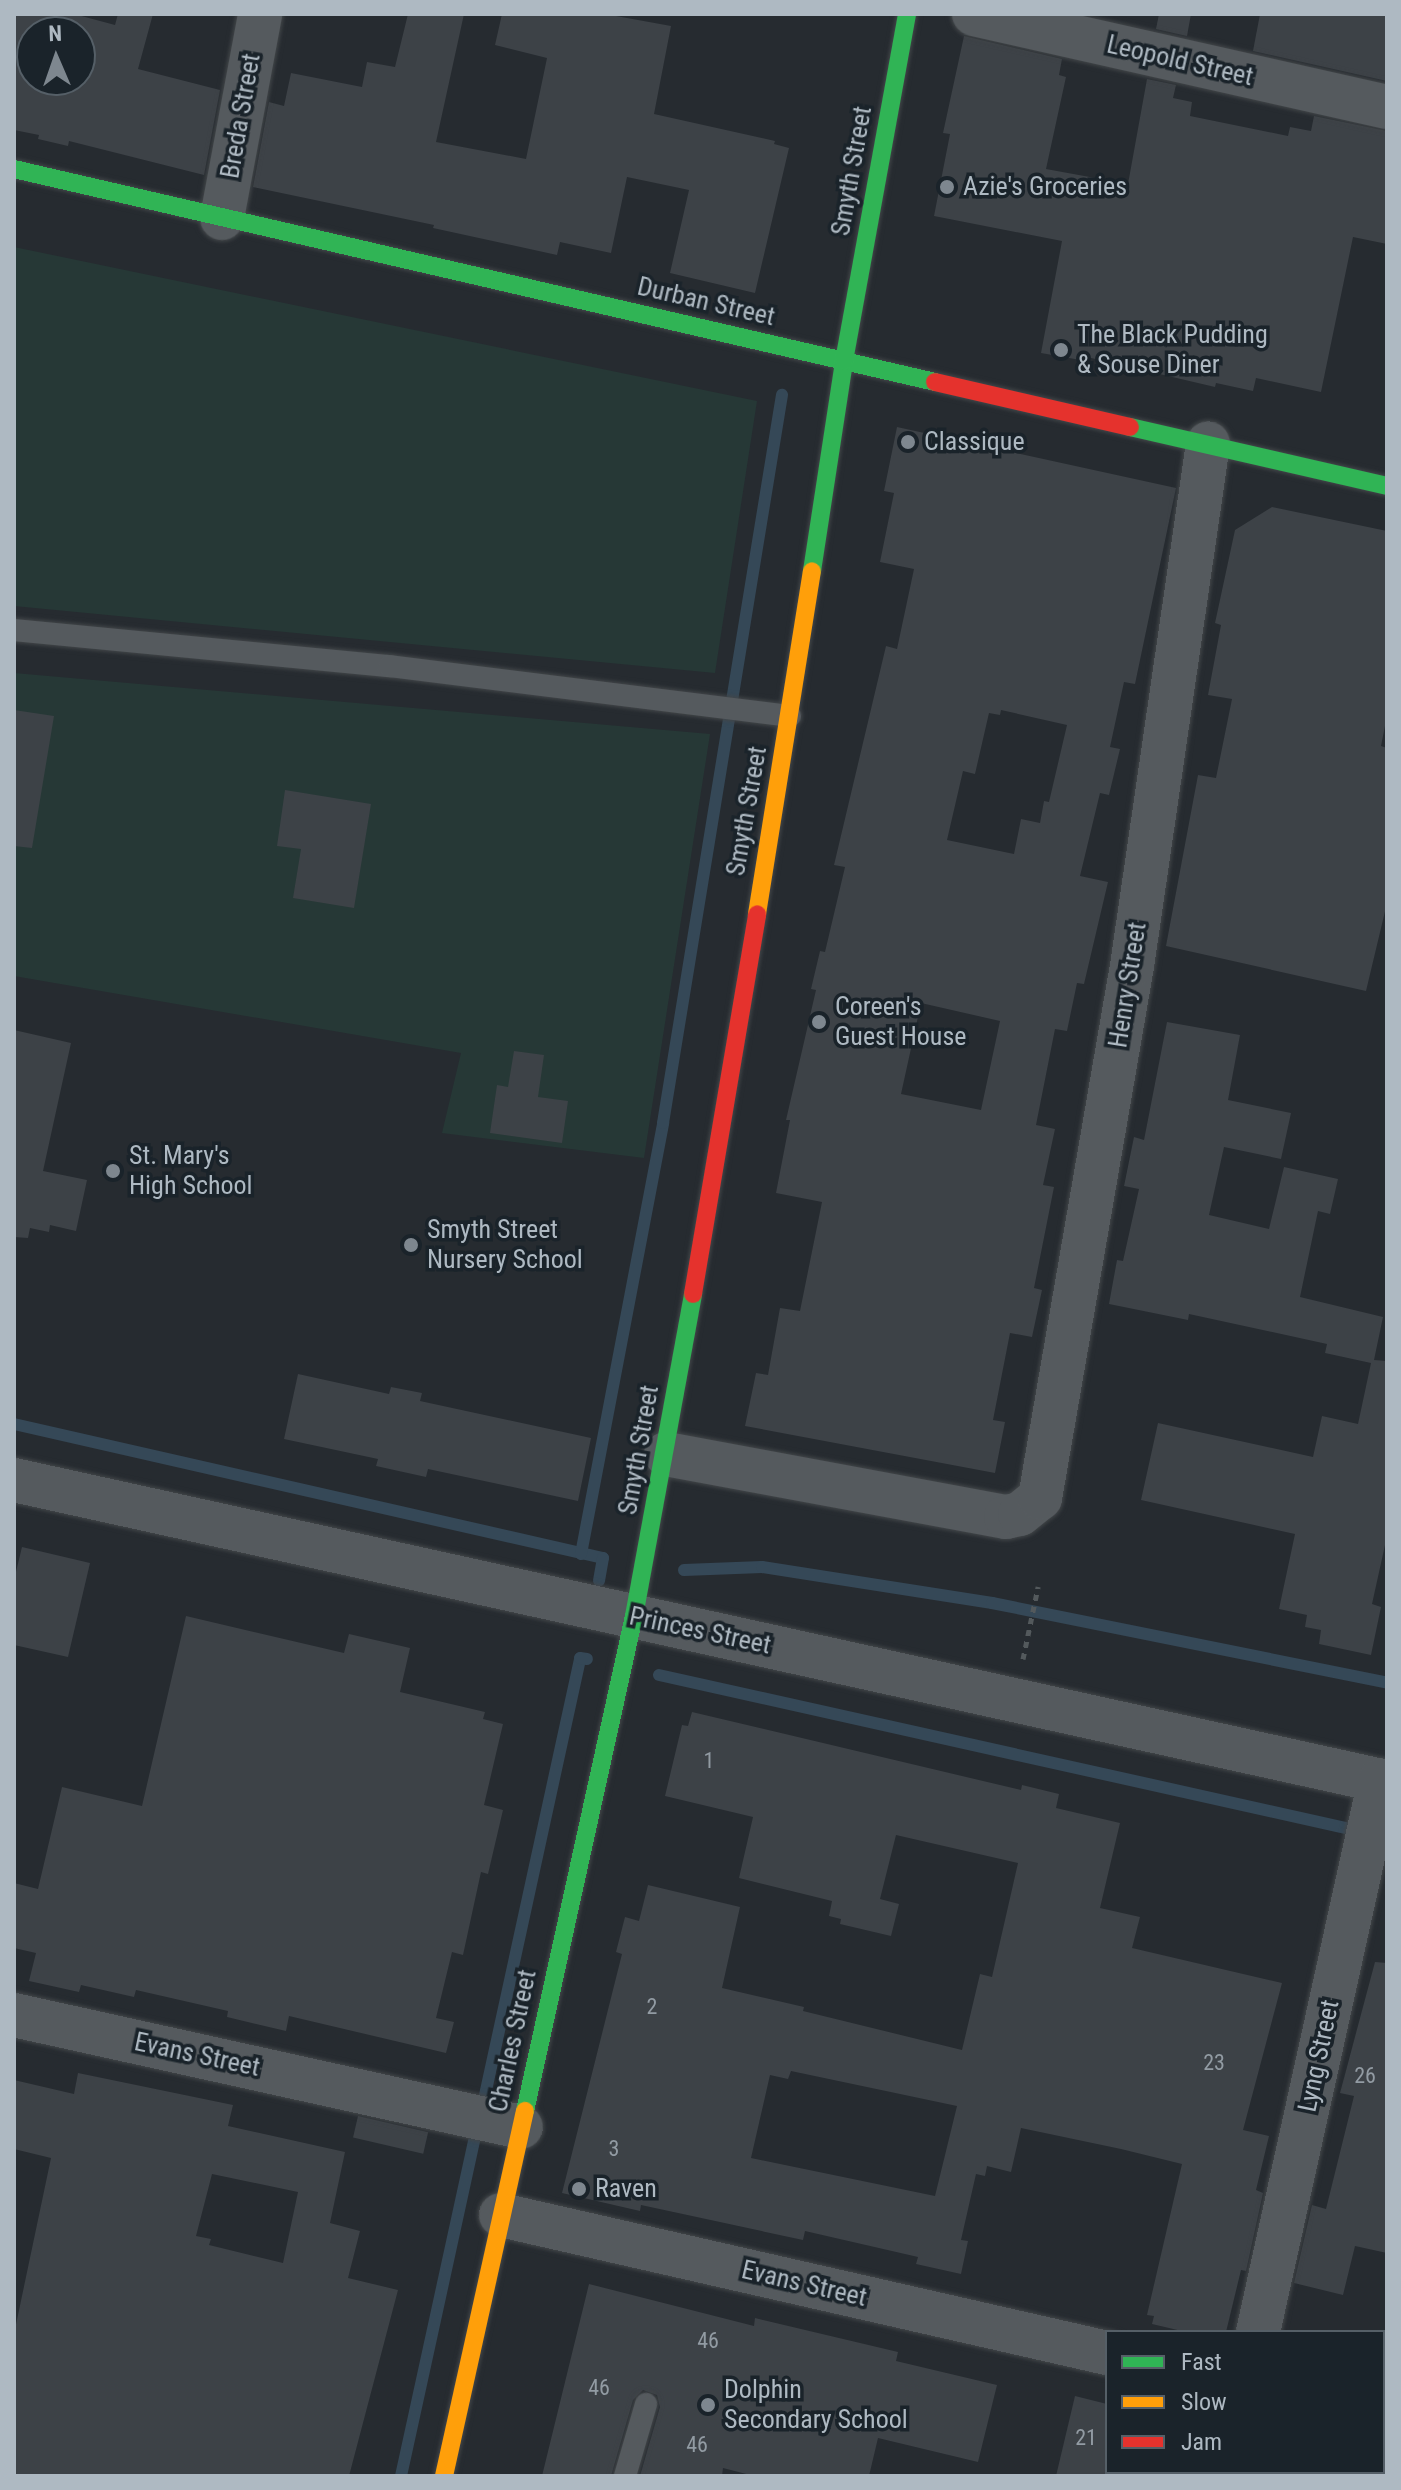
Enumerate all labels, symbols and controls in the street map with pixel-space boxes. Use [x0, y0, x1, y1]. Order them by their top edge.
north arrow [16, 16, 96, 96]
text: N [48, 21, 62, 46]
street label: Leopold Street [1104, 29, 1256, 93]
street label: Breda Street [215, 51, 267, 181]
street label: Smyth Street [825, 104, 879, 238]
place label: Azie's Groceries [963, 171, 1127, 203]
marker: Azie's Groceries [938, 178, 956, 196]
street label: Durban Street [634, 271, 778, 333]
place label: The Black Pudding & Souse Diner [1077, 319, 1268, 380]
marker: The Black Pudding & Souse Diner [1052, 341, 1070, 359]
place label: Classique [924, 426, 1025, 458]
marker: Classique [899, 433, 917, 451]
street label: Smyth Street [720, 744, 774, 878]
street label: Henry Street [1103, 920, 1153, 1050]
place label: Coreen's Guest House [835, 991, 966, 1052]
marker: Coreen's Guest House [810, 1013, 828, 1031]
place label: St. Mary's High School [129, 1140, 253, 1202]
marker: St. Mary's High School [104, 1162, 122, 1180]
place label: Smyth Street Nursery School [427, 1214, 583, 1276]
marker: Smyth Street Nursery School [402, 1236, 420, 1254]
street label: Smyth Street [612, 1383, 666, 1517]
street label: Princes Street [626, 1601, 774, 1661]
house number: 1 [704, 1748, 714, 1774]
street label: Charles Street [483, 1967, 543, 2115]
house number: 2 [647, 1994, 657, 2020]
street label: Lyng Street [1292, 1997, 1346, 2115]
street label: Evans Street [131, 2027, 263, 2083]
house number: 23 [1203, 2050, 1225, 2076]
house number: 26 [1354, 2063, 1376, 2089]
house number: 3 [609, 2136, 619, 2162]
place label: Raven [595, 2173, 657, 2205]
marker: Raven [570, 2180, 588, 2198]
street label: Evans Street [738, 2254, 870, 2314]
house number: 46 [697, 2328, 719, 2354]
legend [1105, 2330, 1385, 2474]
text: Fast [1181, 2348, 1222, 2376]
place label: Dolphin Secondary School [724, 2374, 908, 2436]
house number: 46 [588, 2375, 610, 2401]
text: Slow [1181, 2388, 1227, 2416]
marker: Dolphin Secondary School [699, 2396, 717, 2414]
house number: 21 [1075, 2425, 1097, 2451]
text: Jam [1181, 2428, 1222, 2456]
house number: 46 [686, 2432, 708, 2458]

